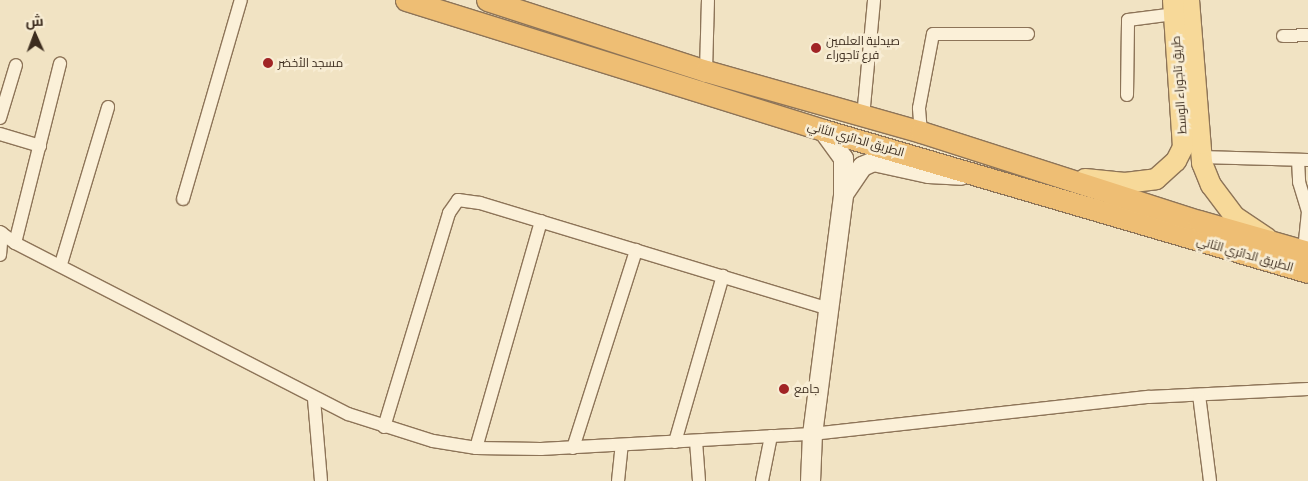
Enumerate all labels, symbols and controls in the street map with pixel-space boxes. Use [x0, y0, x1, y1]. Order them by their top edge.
north arrow [10, 10, 60, 60]
text: ش [25, 10, 44, 30]
place label: صيدلية العلمين فرع تاجوراء [826, 34, 900, 62]
street label: طريق تاجوراء الوسط [1168, 35, 1190, 135]
marker: صيدلية العلمين فرع تاجوراء [810, 42, 822, 54]
place label: مسجد الأخضر [278, 56, 343, 70]
marker: مسجد الأخضر [262, 57, 274, 69]
street label: الطريق الدائري الثاني [806, 118, 906, 160]
street label: الطريق الدائري الثاني [1195, 233, 1295, 275]
place label: جامع [794, 382, 819, 396]
marker: جامع [778, 383, 790, 395]

